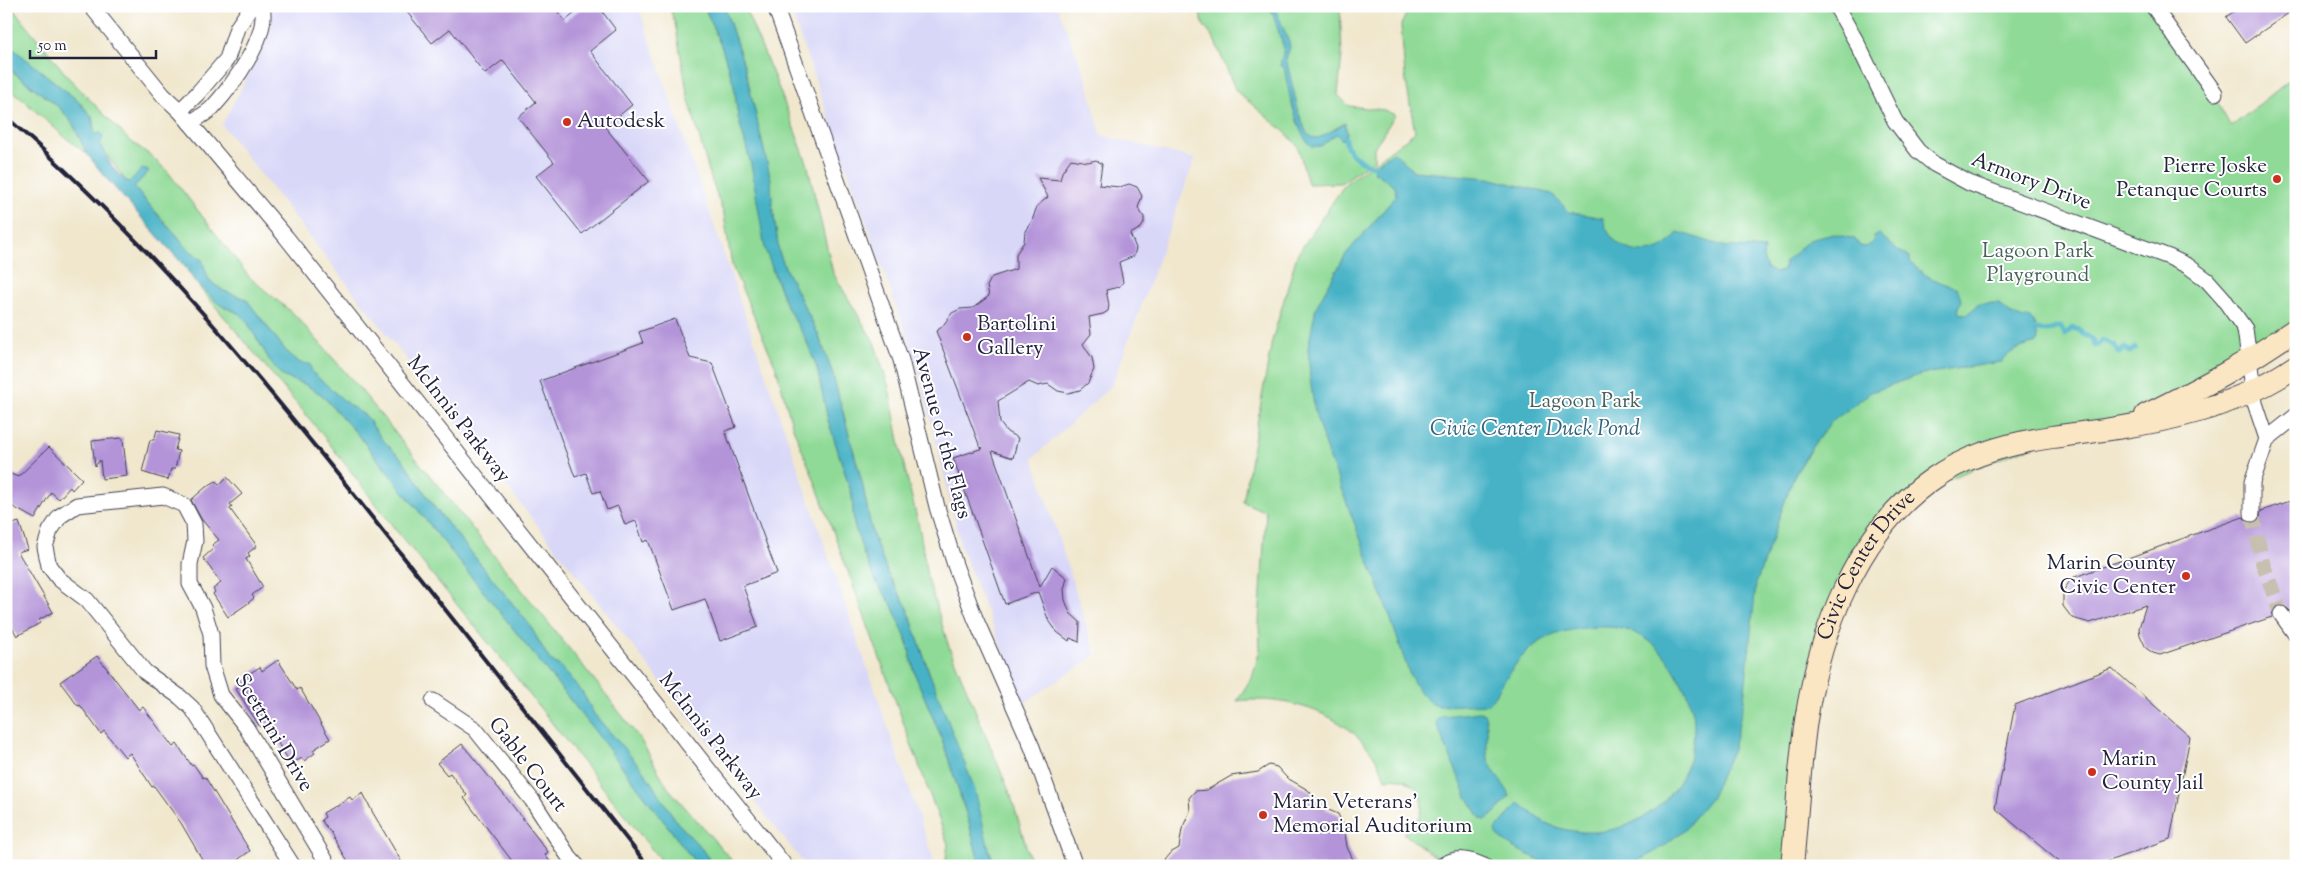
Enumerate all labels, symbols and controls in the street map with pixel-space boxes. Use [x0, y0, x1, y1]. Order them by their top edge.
scale bar [30, 28, 156, 60]
text: 50 m [37, 36, 67, 57]
place label: Autodesk [577, 107, 666, 137]
marker: Autodesk [561, 116, 573, 128]
street label: Armory Drive [1967, 145, 2095, 219]
place label: Pierre Joske Petanque Courts [2116, 152, 2267, 206]
marker: Pierre Joske Petanque Courts [2271, 173, 2283, 185]
park label: Lagoon Park Playground [1982, 237, 2095, 291]
place label: Bartolini Gallery [977, 310, 1056, 364]
marker: Bartolini Gallery [961, 331, 973, 343]
street label: Avenue of the Flags [904, 344, 978, 522]
street label: McInnis Parkway [399, 350, 518, 490]
park label: Lagoon Park [1529, 387, 1642, 417]
water label: Civic Center Duck Pond [1430, 414, 1640, 446]
street label: Civic Center Drive [1811, 484, 1923, 645]
place label: Marin County Civic Center [2047, 549, 2177, 603]
marker: Marin County Civic Center [2180, 570, 2192, 582]
street label: McInnis Parkway [651, 667, 770, 807]
street label: Scettrini Drive [226, 668, 320, 798]
street label: Gable Court [480, 711, 574, 819]
place label: Marin County Jail [2102, 745, 2204, 799]
marker: Marin County Jail [2086, 766, 2098, 778]
place label: Marin Veterans' Memorial Auditorium [1273, 788, 1472, 842]
marker: Marin Veterans' Memorial Auditorium [1257, 809, 1269, 821]

